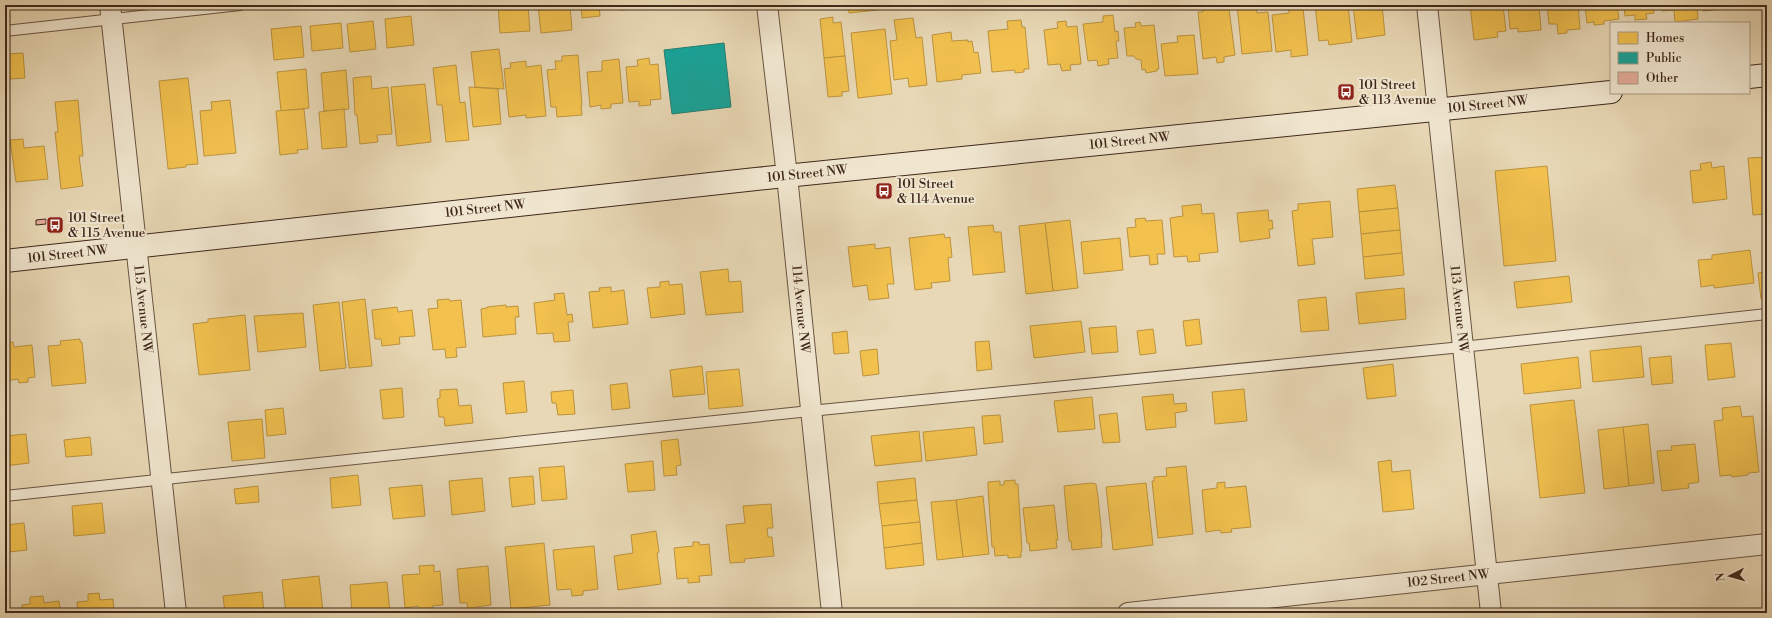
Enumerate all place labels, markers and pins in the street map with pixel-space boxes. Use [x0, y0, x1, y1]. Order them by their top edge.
place label: 101 Street & 113 Avenue [1359, 77, 1437, 108]
bus stop icon: 101 Street & 113 Avenue [1336, 82, 1356, 102]
place label: 101 Street & 114 Avenue [897, 176, 975, 207]
bus stop icon: 101 Street & 114 Avenue [874, 181, 894, 201]
place label: 101 Street & 115 Avenue [68, 210, 146, 241]
bus stop icon: 101 Street & 115 Avenue [45, 215, 65, 235]

